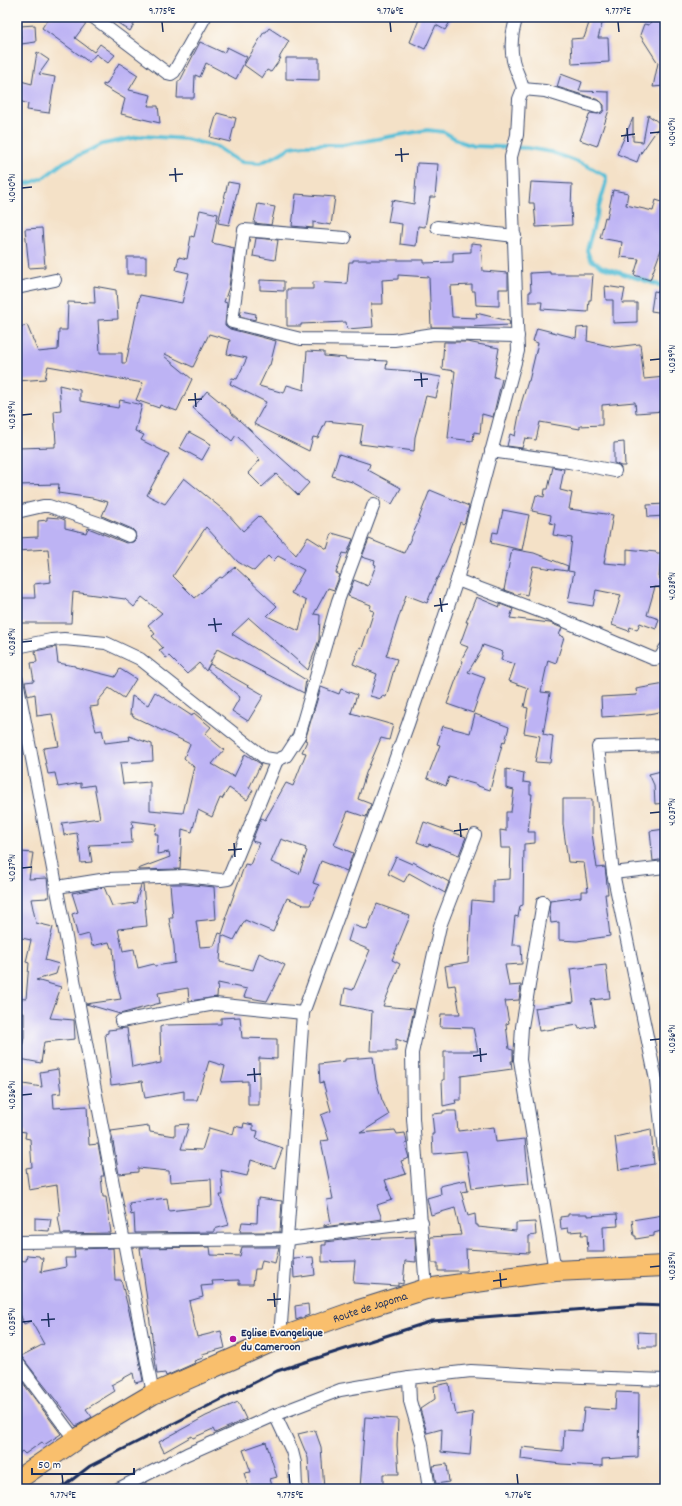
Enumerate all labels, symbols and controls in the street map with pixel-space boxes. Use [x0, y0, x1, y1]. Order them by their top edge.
text: 9.775°E [149, 5, 176, 19]
text: 9.776°E [377, 5, 404, 19]
text: 9.777°E [605, 5, 631, 19]
text: 4.040°N [666, 117, 680, 147]
text: 4.040°N [6, 173, 20, 203]
text: 4.039°N [666, 345, 680, 373]
text: 4.039°N [6, 401, 20, 429]
text: 4.038°N [666, 572, 680, 600]
text: 4.038°N [6, 628, 20, 656]
text: 4.037°N [666, 798, 680, 826]
text: 4.037°N [6, 854, 20, 882]
text: 4.036°N [666, 1025, 680, 1053]
text: 4.036°N [6, 1081, 20, 1109]
text: 4.035°N [666, 1252, 680, 1280]
street label: Route de Japoma [331, 1288, 410, 1328]
text: 4.035°N [6, 1308, 20, 1336]
place label: Eglise Evangelique du Cameroon [241, 1325, 324, 1356]
marker: Eglise Evangelique du Cameroon [228, 1334, 238, 1344]
scale bar [32, 1450, 134, 1476]
text: 50 m [38, 1457, 61, 1474]
text: 9.774°E [50, 1489, 76, 1503]
text: 9.775°E [277, 1489, 304, 1503]
text: 9.776°E [505, 1489, 532, 1503]

